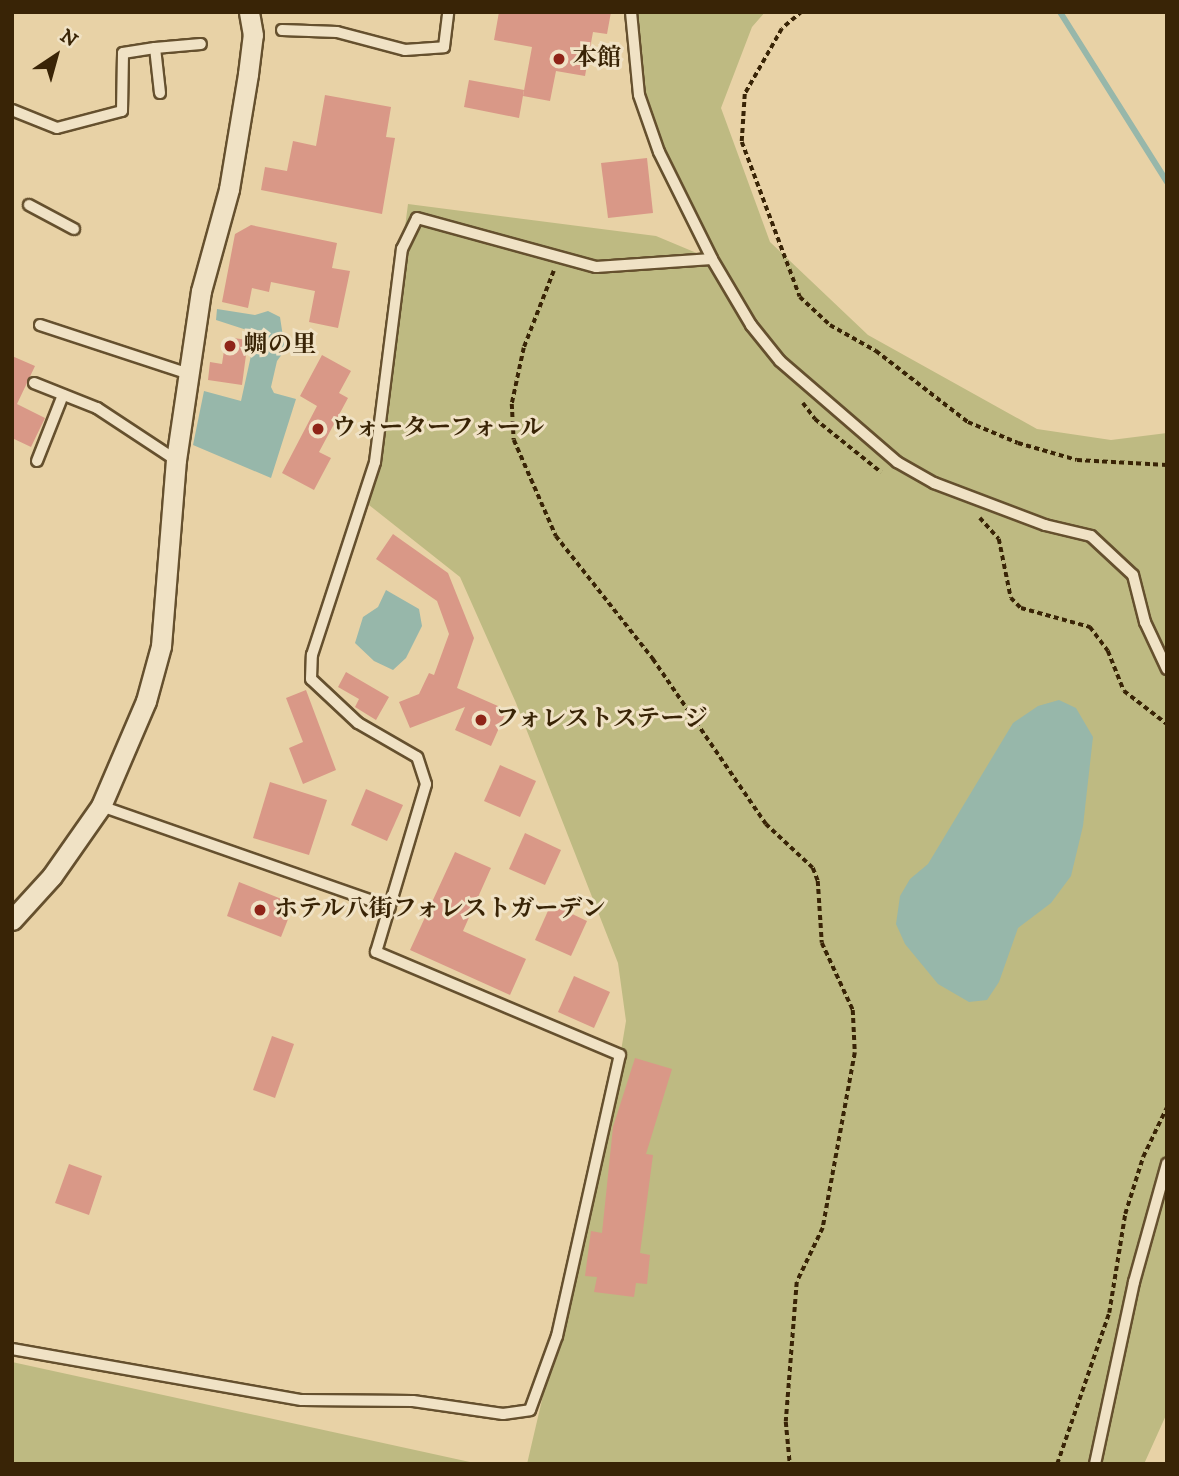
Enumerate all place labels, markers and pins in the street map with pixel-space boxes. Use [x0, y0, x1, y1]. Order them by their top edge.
place label: 本館 [573, 45, 621, 73]
marker: 本館 [551, 51, 567, 67]
place label: 蜩の里 [244, 332, 316, 360]
marker: 蜩の里 [222, 338, 238, 354]
place label: ウォーターフォール [332, 415, 548, 443]
marker: ウォーターフォール [310, 421, 326, 437]
place label: フォレストステージ [495, 706, 711, 734]
marker: フォレストステージ [473, 712, 489, 728]
place label: ホテル八街フォレストガーデン [274, 896, 610, 924]
marker: ホテル八街フォレストガーデン [252, 902, 268, 918]

